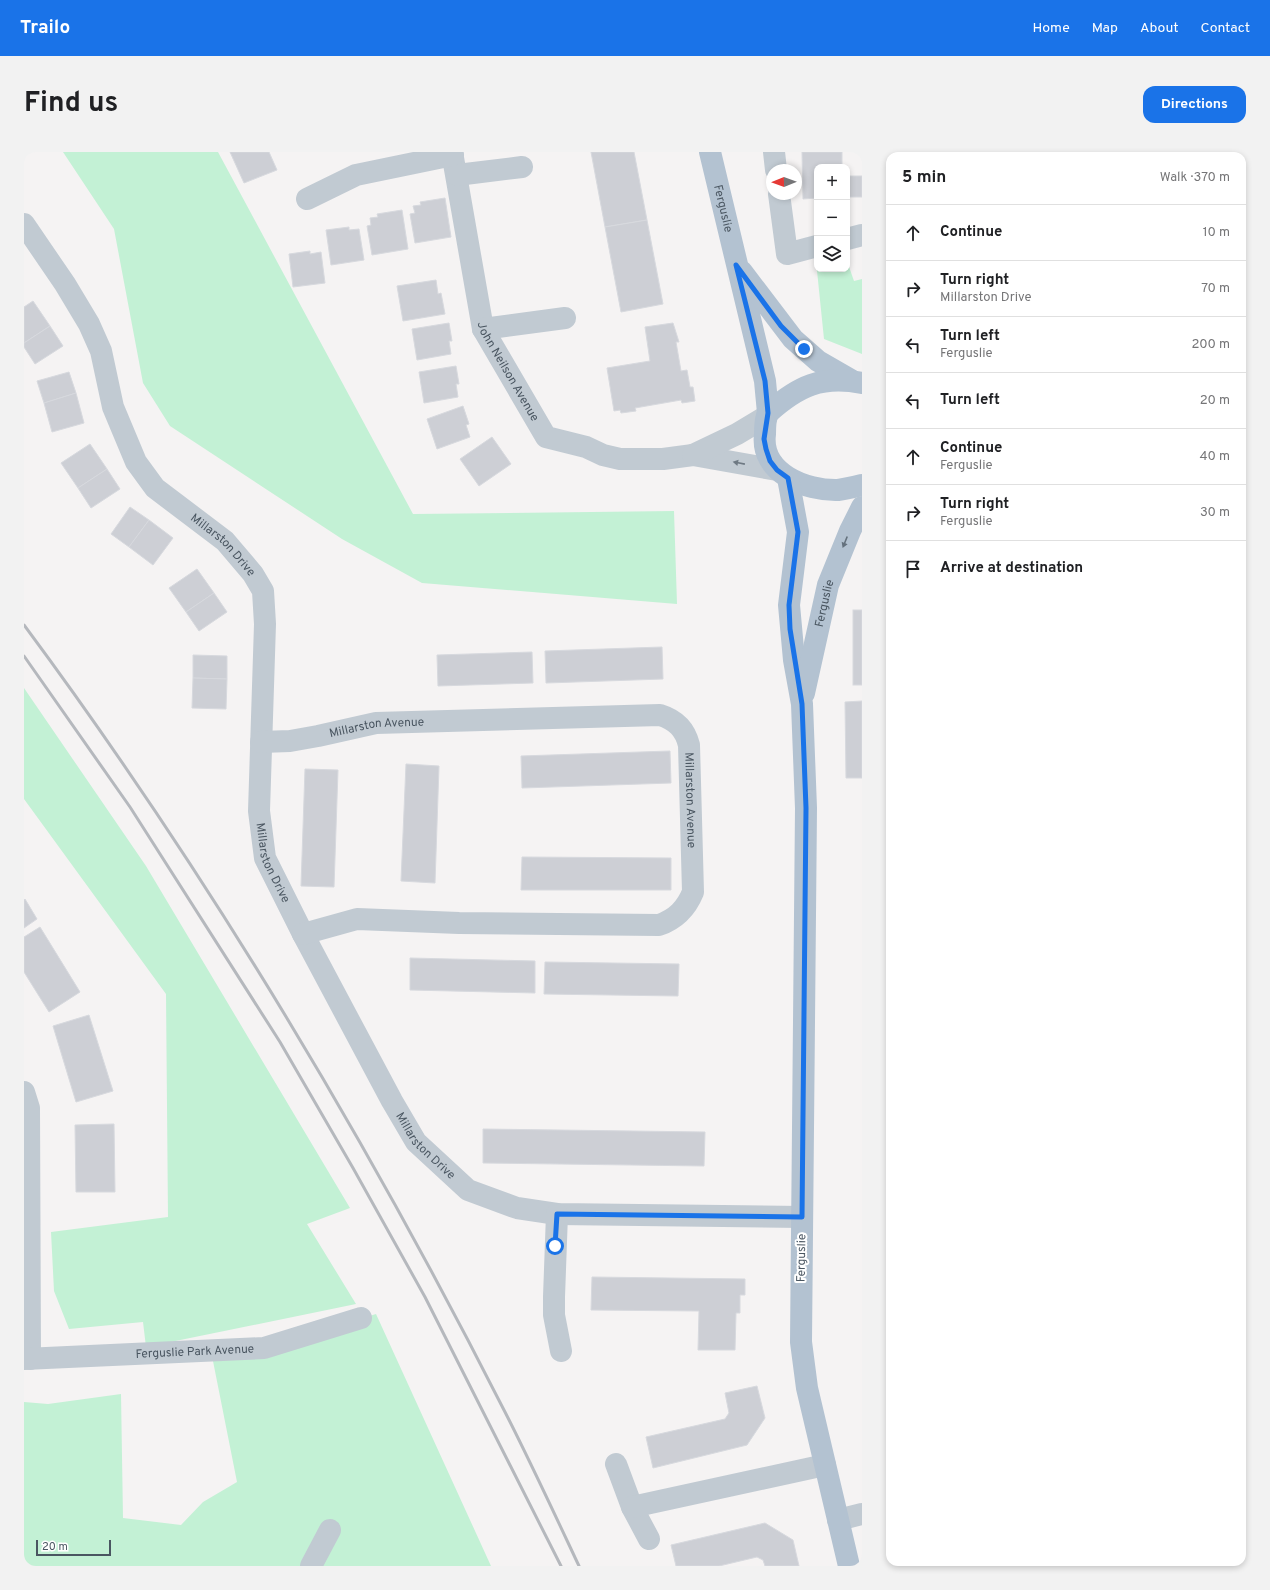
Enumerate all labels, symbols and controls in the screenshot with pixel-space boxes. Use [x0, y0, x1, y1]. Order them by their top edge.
text: Trailo [20, 16, 70, 40]
text: Home [1033, 20, 1070, 37]
text: Map [1092, 20, 1118, 37]
text: About [1140, 20, 1179, 37]
text: Contact [1201, 20, 1250, 37]
text: Find us [24, 86, 118, 122]
button: Directions [1143, 86, 1246, 123]
north arrow [766, 164, 802, 200]
map controls [814, 164, 850, 272]
button: + [814, 164, 850, 200]
text: 5 min [902, 167, 946, 189]
text: Walk · 370 m [1160, 170, 1230, 186]
street label: Ferguslie [709, 183, 736, 234]
button: − [814, 200, 850, 236]
icon: ahead [902, 222, 924, 244]
text: Continue [940, 223, 1002, 242]
text: 10 m [1203, 225, 1230, 241]
button: layers [814, 236, 850, 272]
text: Turn right [940, 271, 1009, 290]
icon: right [902, 278, 924, 300]
text: 70 m [1201, 281, 1230, 297]
text: Millarston Drive [940, 290, 1032, 306]
street label: John Neilson Avenue [473, 321, 542, 425]
text: Turn left [940, 327, 1000, 346]
icon: left [902, 334, 924, 356]
text: 200 m [1191, 337, 1230, 353]
route end [795, 340, 813, 358]
text: Ferguslie [940, 346, 993, 362]
icon: left [902, 390, 924, 412]
text: Turn left [940, 391, 1000, 410]
text: 20 m [1200, 393, 1230, 409]
text: Continue [940, 439, 1002, 458]
icon: ahead [902, 446, 924, 468]
text: 40 m [1200, 449, 1230, 465]
text: Ferguslie [940, 458, 993, 474]
one-way arrow [733, 459, 745, 465]
text: Turn right [940, 495, 1009, 514]
icon: right [902, 502, 924, 524]
text: 30 m [1200, 505, 1230, 521]
street label: Millarston Drive [187, 511, 259, 580]
text: Ferguslie [940, 514, 993, 530]
one-way arrow [842, 537, 848, 548]
icon: arrive [902, 558, 924, 580]
text: Arrive at destination [940, 559, 1083, 578]
street label: Ferguslie [812, 577, 838, 629]
street label: Millarston Avenue [328, 715, 424, 742]
street label: Millarston Avenue [680, 752, 699, 848]
street label: Millarston Drive [252, 822, 293, 906]
street label: Millarston Drive [391, 1110, 458, 1183]
street label: Ferguslie [794, 1234, 810, 1282]
route start [546, 1237, 564, 1255]
street label: Ferguslie Park Avenue [135, 1341, 255, 1363]
scale bar [36, 1538, 111, 1557]
text: 20 m [42, 1540, 68, 1554]

